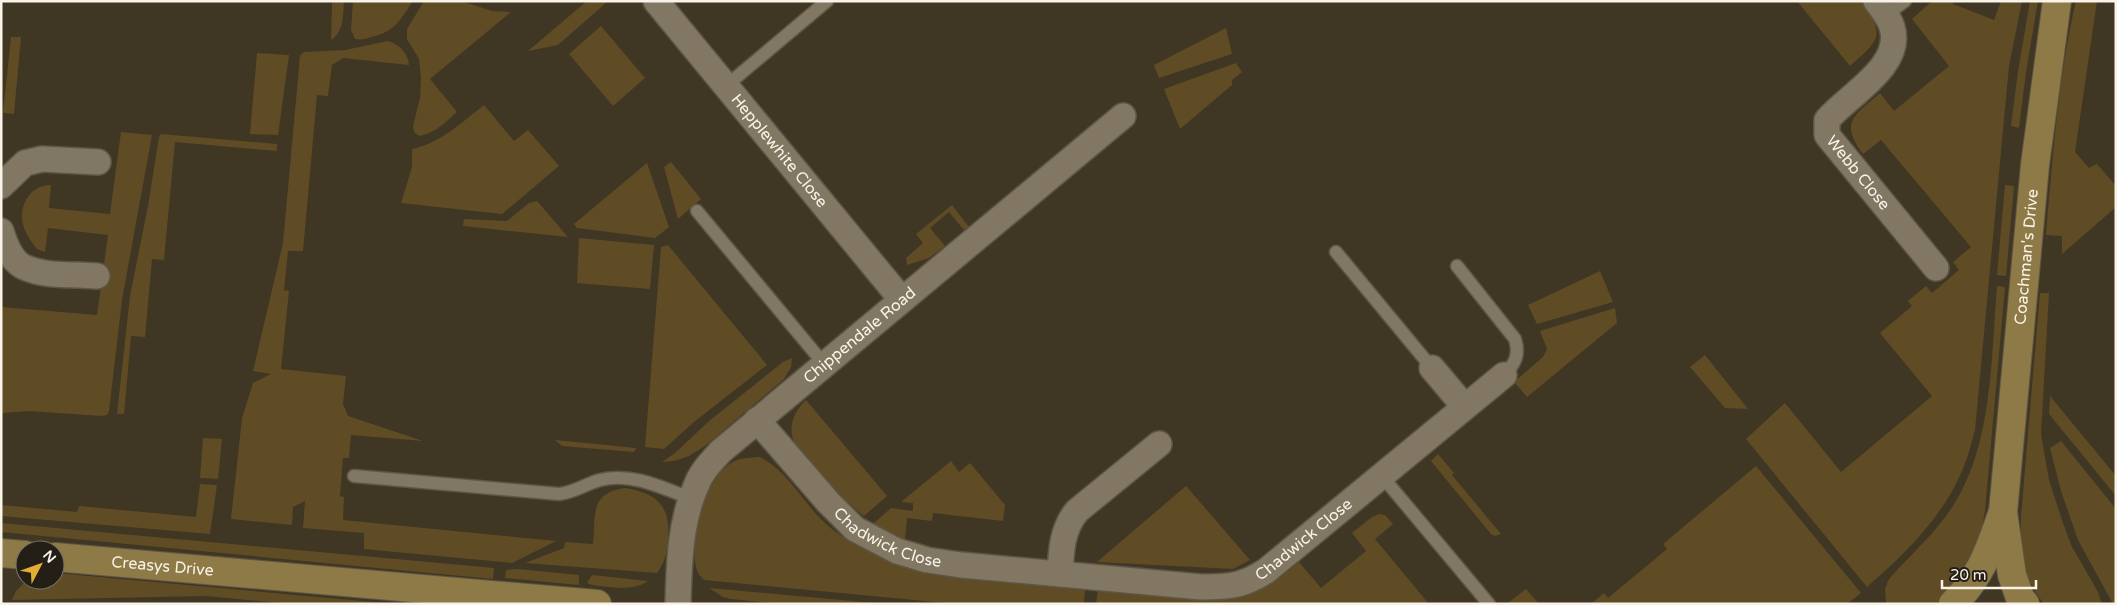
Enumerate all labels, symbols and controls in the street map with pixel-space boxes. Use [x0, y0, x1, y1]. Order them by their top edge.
street label: Hepplewhite Close [727, 90, 832, 212]
street label: Webb Close [1822, 131, 1894, 214]
street label: Coachman's Drive [2010, 188, 2043, 326]
street label: Chippendale Road [799, 283, 920, 388]
street label: Chadwick Close [1252, 494, 1356, 585]
street label: Chadwick Close [829, 503, 943, 572]
north arrow [15, 540, 65, 590]
text: N [39, 547, 60, 567]
street label: Creasys Drive [111, 552, 215, 581]
scale bar [1942, 558, 2036, 590]
text: 20 m [1950, 566, 1987, 584]

